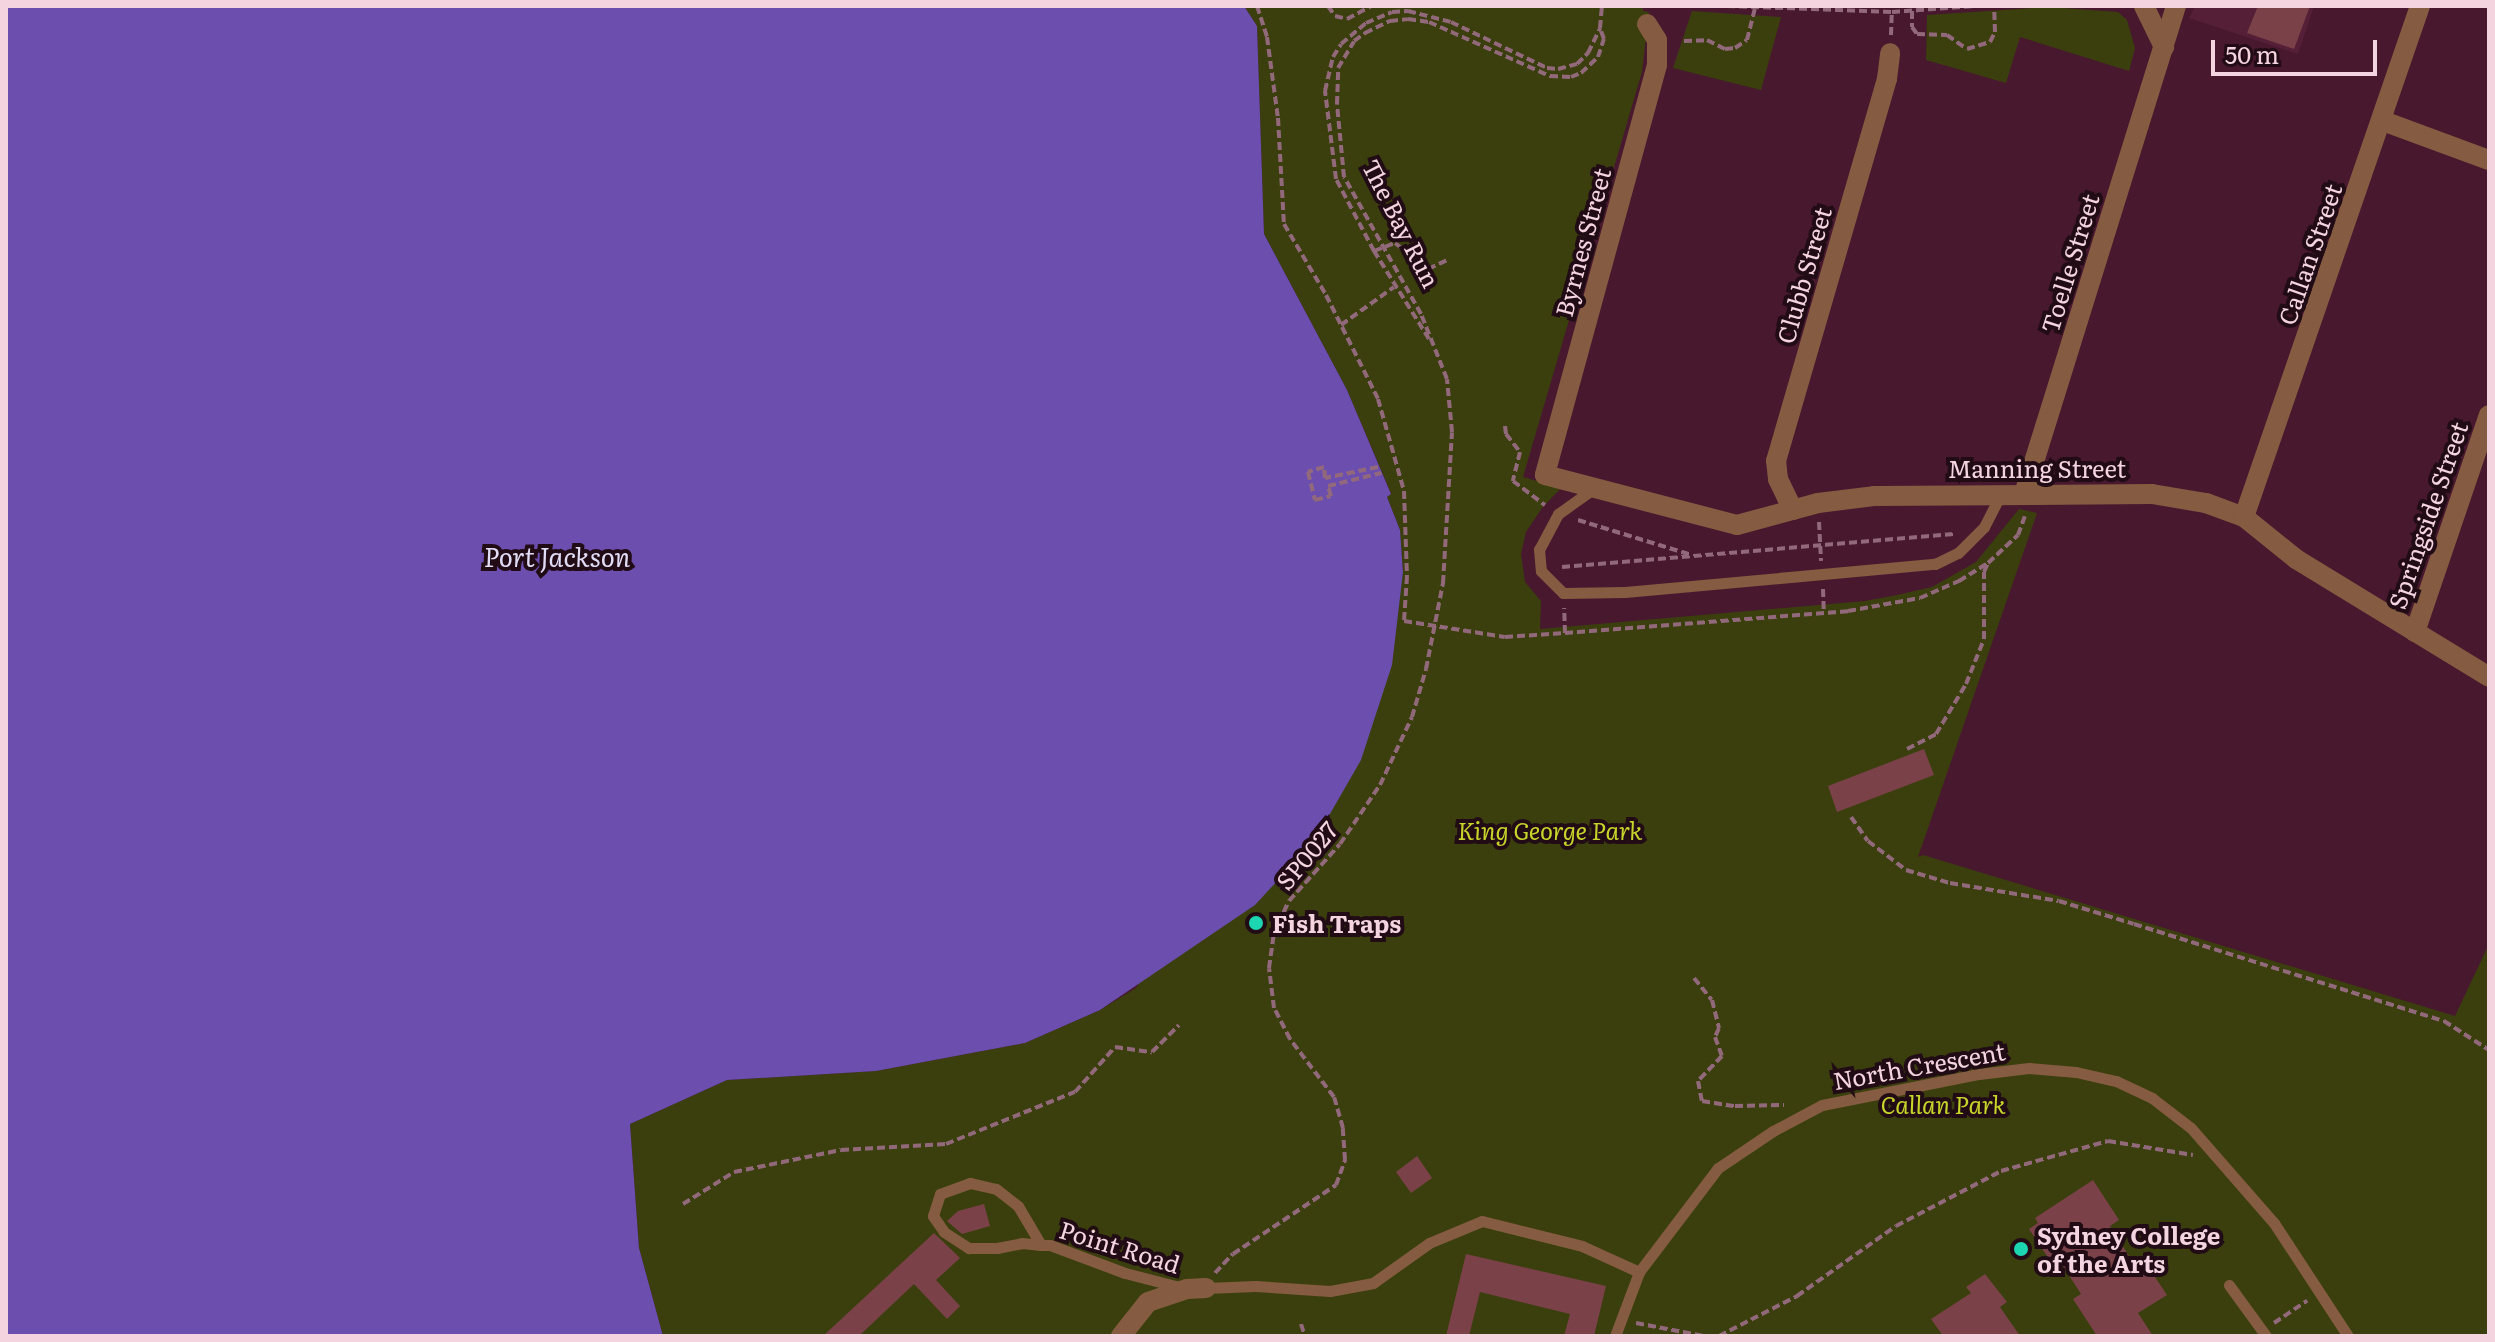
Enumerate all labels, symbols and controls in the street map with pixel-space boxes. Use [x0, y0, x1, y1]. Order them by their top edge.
scale bar [2215, 24, 2381, 74]
text: 50 m [2225, 36, 2279, 71]
street label: The Bay Run [1357, 154, 1447, 292]
street label: Byrnes Street [1548, 165, 1616, 319]
street label: Callan Street [2271, 180, 2347, 328]
street label: Toelle Street [2034, 190, 2104, 336]
street label: Clubb Street [1770, 203, 1836, 347]
street label: Springside Street [2381, 418, 2473, 612]
street label: Manning Street [1948, 454, 2126, 482]
water label: Port Jackson [484, 540, 630, 572]
street label: SP0027 [1269, 815, 1343, 895]
park label: King George Park [1458, 816, 1642, 844]
place label: Fish Traps [1272, 909, 1401, 937]
marker: Fish Traps [1247, 914, 1265, 932]
street label: North Crescent [1831, 1036, 2007, 1094]
park label: Callan Park [1880, 1090, 2006, 1118]
street label: Point Road [1056, 1214, 1184, 1278]
place label: Sydney College of the Arts [2037, 1221, 2220, 1277]
marker: Sydney College of the Arts [2012, 1240, 2030, 1258]

